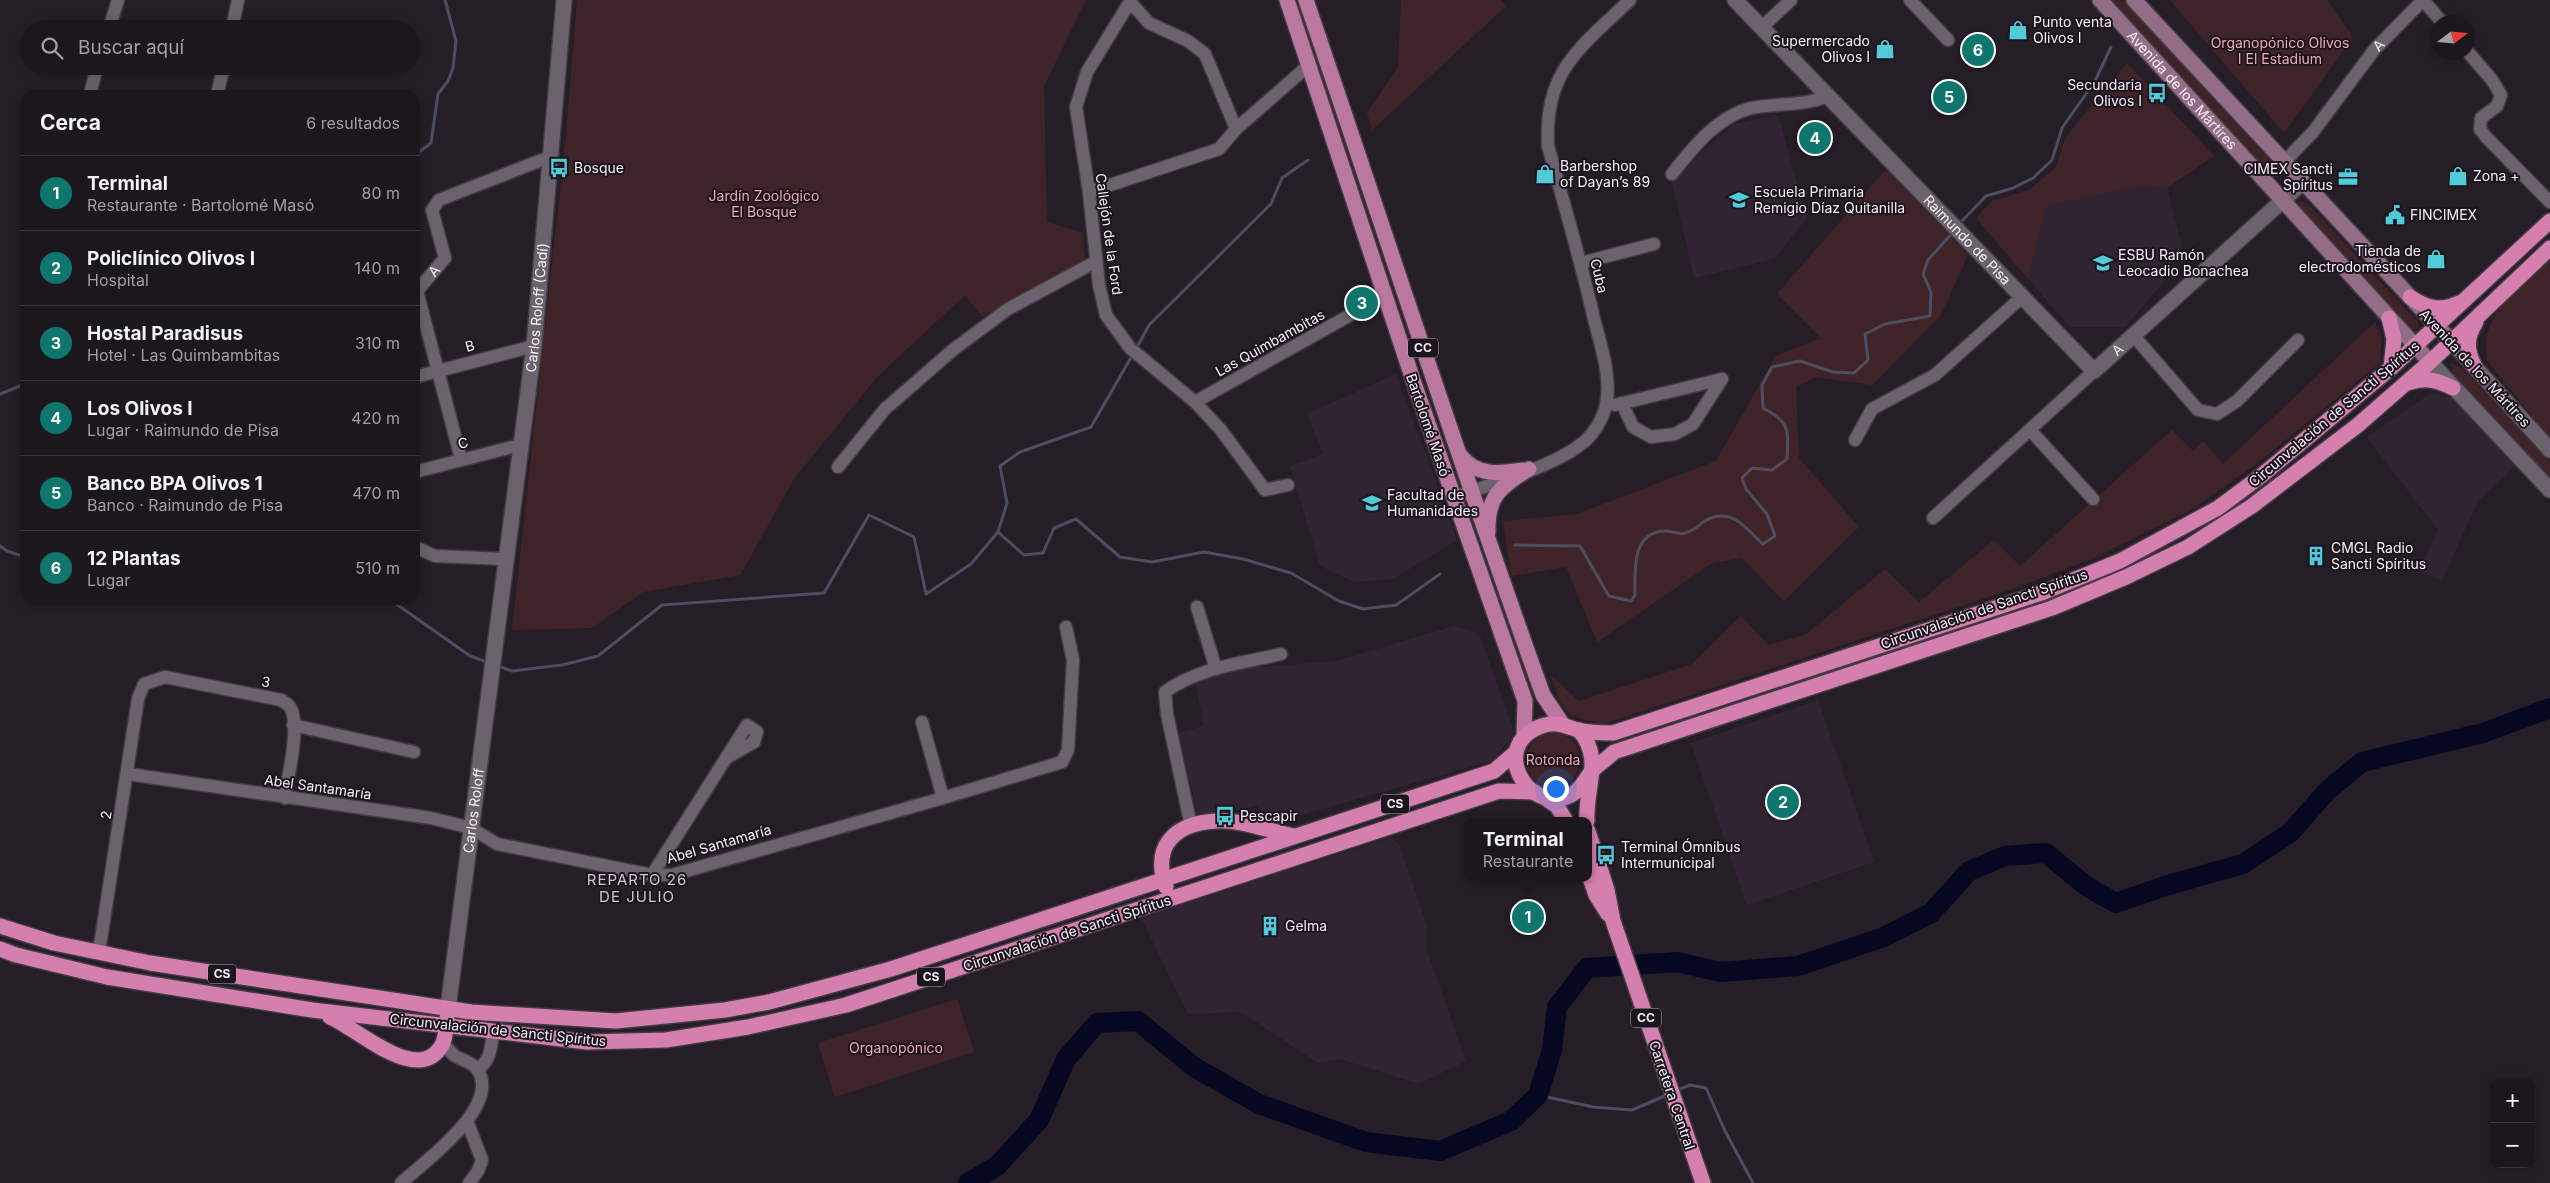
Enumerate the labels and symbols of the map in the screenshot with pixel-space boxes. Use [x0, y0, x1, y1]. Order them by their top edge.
place label: Punto venta Olivos I [2033, 13, 2112, 46]
north arrow [2430, 15, 2475, 60]
shop icon: Punto venta Olivos I [2007, 19, 2029, 41]
street label: Avenida de los Mártires [2124, 27, 2241, 153]
pin: 6 [1962, 31, 1994, 69]
place label: Supermercado Olivos I [1772, 32, 1870, 65]
park label: Organopónico Olivos I El Estadium [2211, 34, 2349, 67]
street label: A [2369, 35, 2388, 54]
shop icon: Supermercado Olivos I [1874, 38, 1896, 60]
place label: Secundaria Olivos I [2067, 76, 2142, 109]
pin: 5 [1933, 78, 1965, 116]
bus stop icon: Secundaria Olivos I [2146, 82, 2168, 104]
pin: 4 [1799, 119, 1831, 157]
bus stop icon: Bosque [548, 157, 570, 179]
place label: Barbershop of Dayan’s 89 [1560, 157, 1650, 190]
place label: Bosque [574, 159, 624, 176]
place label: CIMEX Sancti Spíritus [2243, 160, 2333, 193]
shop icon: Barbershop of Dayan’s 89 [1534, 163, 1556, 185]
shop icon: Zona + [2447, 165, 2469, 187]
office icon: CIMEX Sancti Spíritus [2337, 166, 2359, 188]
place label: Zona + [2473, 167, 2520, 184]
street label: Callejón de la Ford [1093, 172, 1126, 296]
place label: Escuela Primaria Remigio Díaz Quitanilla [1754, 183, 1905, 216]
park label: Jardín Zoológico El Bosque [709, 187, 819, 220]
school or university icon: Escuela Primaria Remigio Díaz Quitanilla [1728, 189, 1750, 211]
street label: Raimundo de Pisa [1920, 191, 2015, 288]
public building icon: FINCIMEX [2384, 204, 2406, 226]
place label: FINCIMEX [2410, 206, 2478, 223]
street label: Carlos Roloff (Cadí) [522, 242, 551, 373]
place label: Tienda de electrodomésticos [2299, 242, 2421, 275]
place label: ESBU Ramón Leocadio Bonachea [2118, 246, 2249, 279]
shop icon: Tienda de electrodomésticos [2425, 248, 2447, 270]
school or university icon: ESBU Ramón Leocadio Bonachea [2092, 252, 2114, 274]
street label: Cuba [1587, 257, 1612, 295]
street label: A [424, 261, 443, 280]
pin: 3 [1346, 284, 1378, 322]
street label: Las Quimbambitas [1212, 305, 1327, 380]
street label: Avenida de los Mártires [2416, 305, 2534, 430]
street label: B [463, 336, 477, 355]
street label: Circunvalación de Sancti Spíritus [2245, 337, 2423, 490]
road number: CC [1408, 338, 1438, 358]
street label: A [2108, 340, 2127, 359]
street label: Bartolomé Masó [1403, 371, 1454, 479]
street label: C [456, 433, 470, 452]
place label: Facultad de Humanidades [1387, 486, 1478, 519]
school or university icon: Facultad de Humanidades [1361, 492, 1383, 514]
place label: CMGL Radio Sancti Spíritus [2331, 539, 2426, 572]
building icon: CMGL Radio Sancti Spíritus [2305, 545, 2327, 567]
street label: Circunvalación de Sancti Spíritus [1878, 565, 2090, 652]
street label: 3 [260, 672, 272, 691]
park label: Rotonda [1526, 751, 1580, 768]
street label: Carlos Roloff [459, 767, 487, 854]
street label: Abel Santamaría [263, 771, 373, 802]
your location [1543, 776, 1569, 802]
pin: 2 [1767, 783, 1799, 821]
road number: CS [1381, 794, 1409, 814]
bus stop icon: Pescapir [1214, 805, 1236, 827]
place label: Pescapir [1240, 807, 1298, 824]
street label: 2 [96, 809, 115, 821]
street label: Abel Santamaría [665, 820, 773, 867]
place label: Terminal Ómnibus Intermunicipal [1621, 838, 1741, 871]
bus stop icon: Terminal Ómnibus Intermunicipal [1595, 844, 1617, 866]
district label: REPARTO 26 DE JULIO [587, 870, 687, 906]
street label: Circunvalación de Sancti Spíritus [961, 891, 1173, 974]
pin: 1 [1512, 898, 1544, 936]
building icon: Gelma [1259, 915, 1281, 937]
place label: Gelma [1285, 917, 1327, 934]
road number: CS [208, 964, 236, 984]
road number: CS [917, 968, 945, 986]
road number: CC [1631, 1008, 1661, 1028]
street label: Circunvalación de Sancti Spíritus [389, 1010, 607, 1049]
street label: Carretera Central [1646, 1038, 1699, 1152]
park label: Organopónico [849, 1039, 943, 1056]

